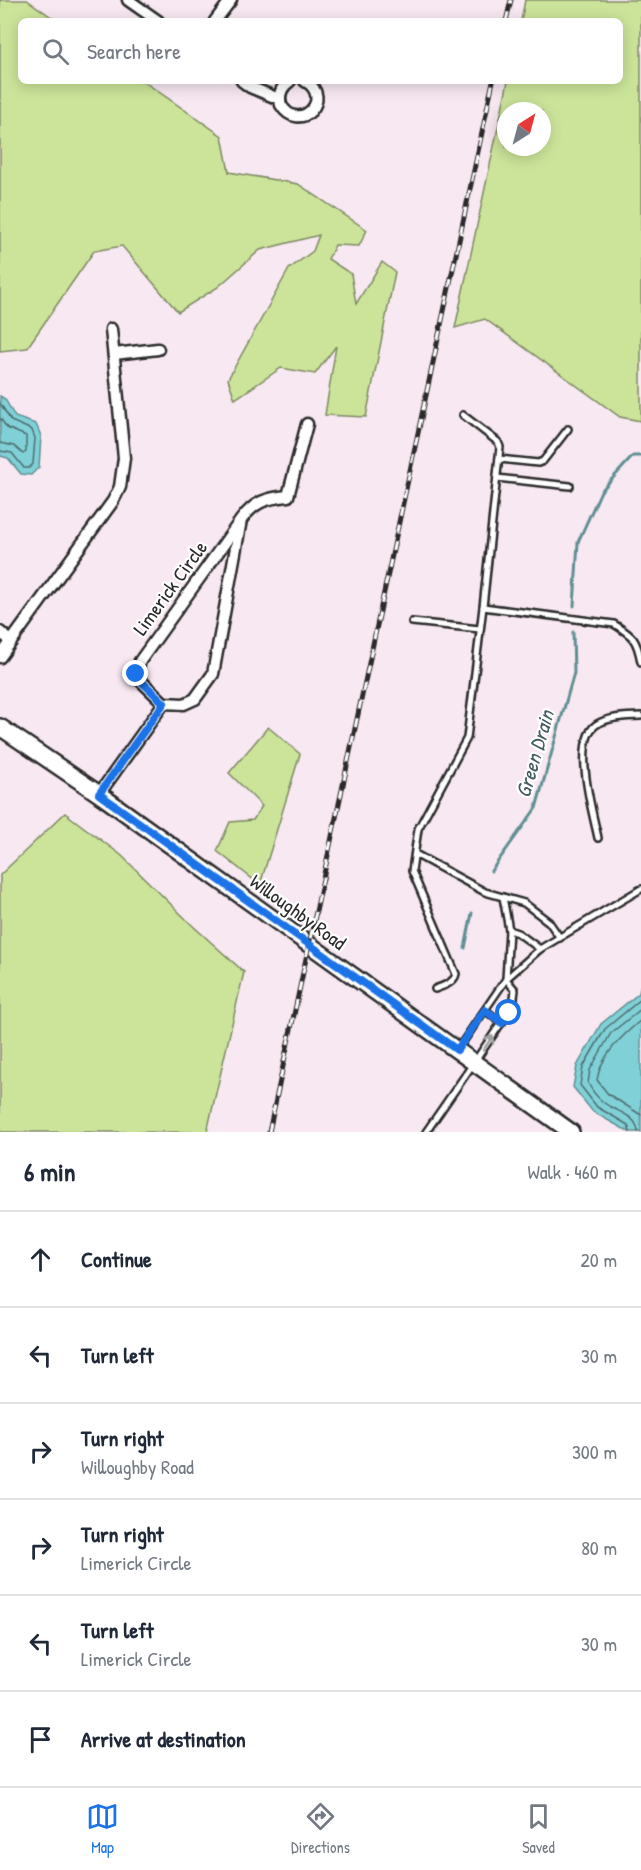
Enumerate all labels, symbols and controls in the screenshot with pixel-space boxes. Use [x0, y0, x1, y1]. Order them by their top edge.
search box [18, 18, 623, 84]
icon: search [39, 35, 72, 68]
text: Search here [87, 36, 181, 66]
north arrow [497, 102, 551, 156]
street label: Limerick Circle [126, 535, 213, 640]
route end [122, 660, 148, 686]
water label: Green Drain [508, 705, 561, 801]
street label: Willoughby Road [245, 868, 352, 956]
route start [495, 999, 521, 1025]
one-way arrow [482, 1035, 494, 1052]
text: 6 min [24, 1154, 76, 1189]
text: Walk · 460 m [527, 1158, 617, 1185]
icon: ahead [24, 1243, 57, 1276]
text: Continue [81, 1244, 152, 1274]
text: 20 m [580, 1246, 617, 1273]
icon: left [24, 1339, 57, 1372]
text: Turn left [81, 1340, 154, 1370]
text: 30 m [581, 1342, 617, 1369]
text: Turn right [81, 1423, 164, 1453]
icon: right [24, 1435, 57, 1468]
text: 300 m [572, 1438, 617, 1465]
text: Willoughby Road [81, 1453, 194, 1480]
text: Turn right [81, 1519, 164, 1549]
icon: right [24, 1531, 57, 1564]
text: 80 m [581, 1534, 617, 1561]
text: Limerick Circle [81, 1549, 192, 1576]
text: Turn left [81, 1615, 154, 1645]
icon: left [24, 1627, 57, 1660]
text: 30 m [581, 1630, 617, 1657]
text: Limerick Circle [81, 1645, 192, 1672]
icon: arrive [24, 1723, 57, 1756]
text: Arrive at destination [81, 1724, 246, 1754]
tab: Map [86, 1800, 119, 1858]
tab: Directions [291, 1800, 350, 1858]
tab: Saved [522, 1800, 555, 1858]

